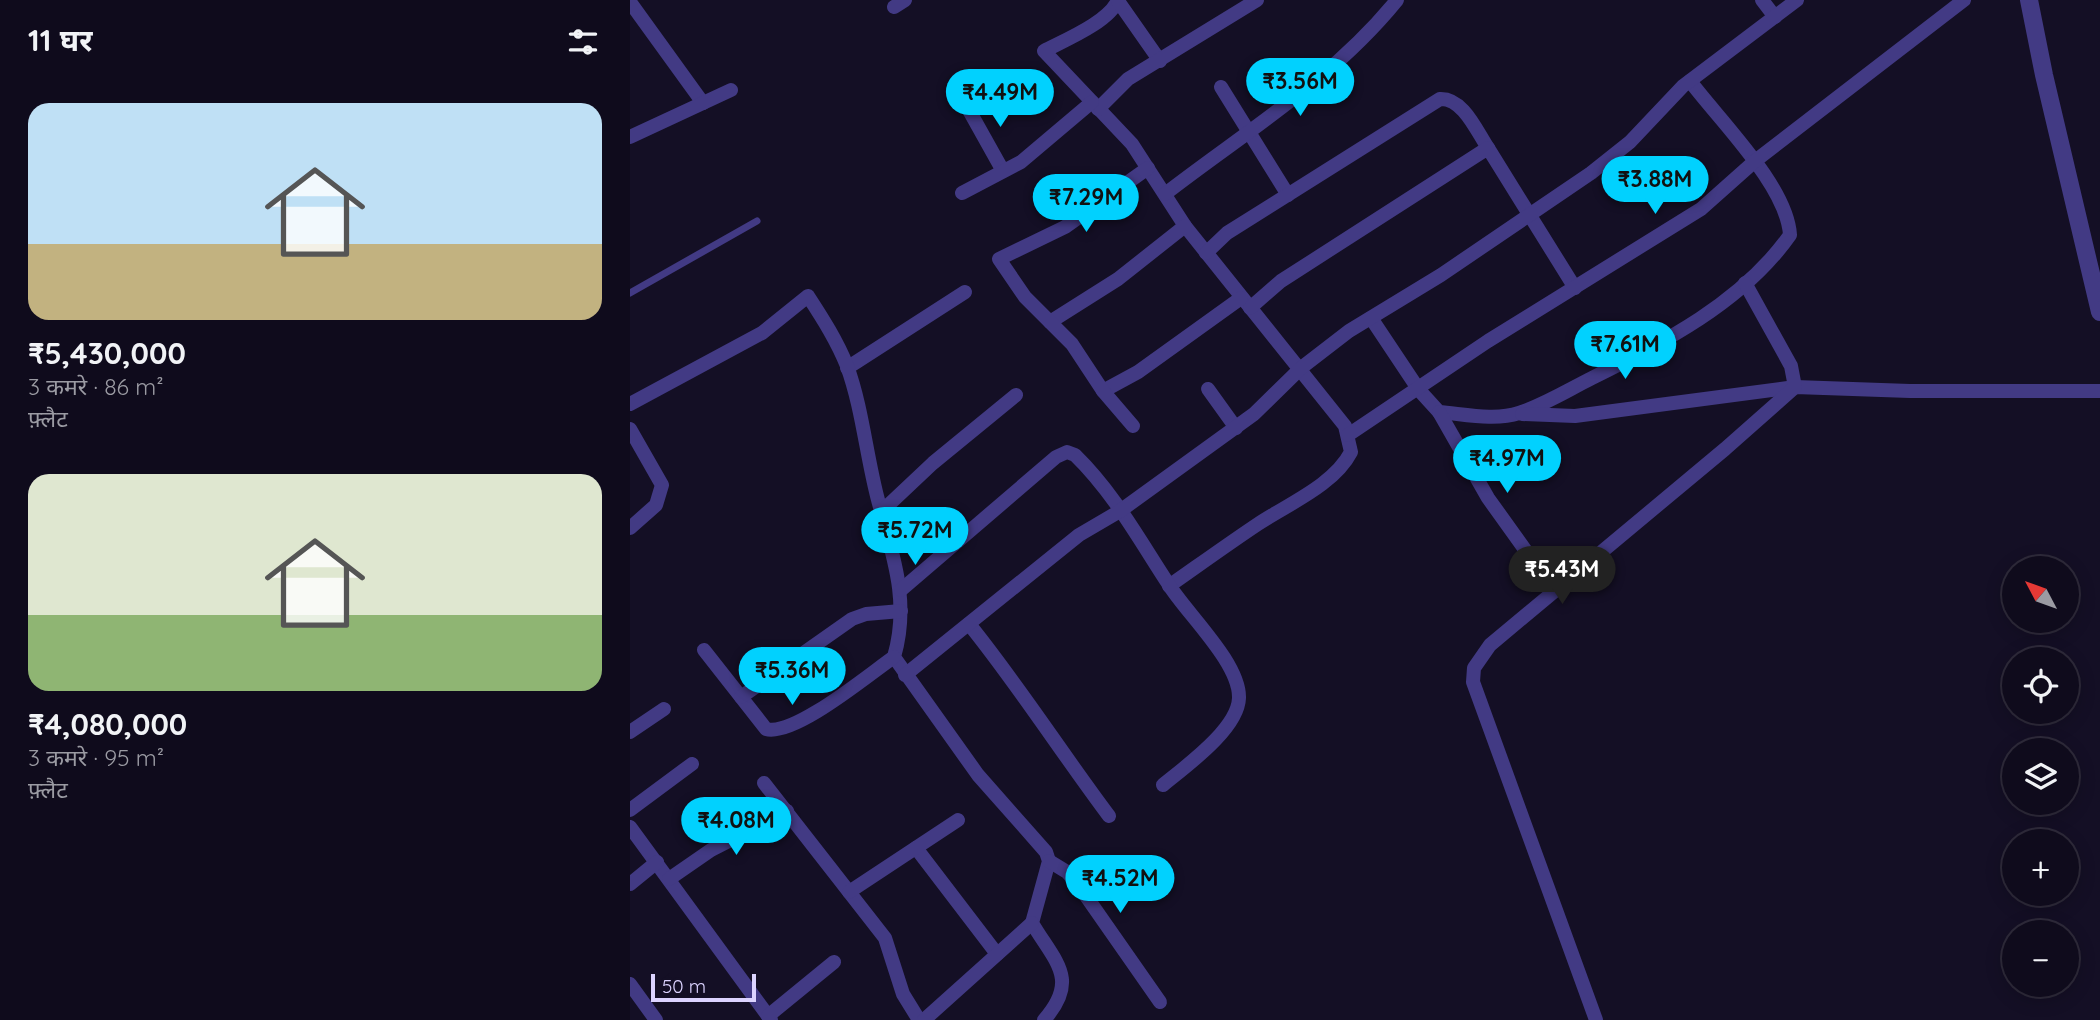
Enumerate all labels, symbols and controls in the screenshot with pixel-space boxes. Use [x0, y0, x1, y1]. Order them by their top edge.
text: 11 घर [28, 21, 92, 59]
icon: filters [564, 23, 602, 61]
pin: ₹3.56M [1243, 58, 1357, 118]
text: ₹3.56M [1262, 66, 1338, 95]
pin: ₹4.49M [943, 69, 1057, 129]
text: ₹4.49M [962, 77, 1038, 106]
icon: home [252, 149, 378, 275]
pin: ₹3.88M [1598, 156, 1712, 216]
text: ₹3.88M [1618, 164, 1692, 193]
pin: ₹7.29M [1029, 174, 1143, 234]
text: ₹7.29M [1049, 182, 1123, 211]
pin: ₹7.61M [1568, 322, 1682, 381]
text: ₹7.61M [1590, 329, 1660, 358]
text: ₹5,430,000 [28, 334, 186, 372]
text: 3 कमरे · 86 m² [28, 372, 164, 401]
text: फ़्लैट [28, 404, 68, 433]
pin: ₹4.97M [1450, 435, 1564, 495]
text: ₹4.97M [1469, 443, 1545, 472]
pin: ₹5.72M [858, 508, 972, 567]
text: ₹5.72M [877, 515, 953, 544]
icon: home [252, 520, 378, 646]
pin: ₹5.43M [1505, 546, 1619, 606]
text: ₹5.43M [1525, 554, 1599, 583]
north arrow [2002, 556, 2079, 634]
map controls [2002, 556, 2079, 997]
button: locate [2002, 647, 2079, 724]
pin: ₹5.36M [735, 648, 849, 707]
text: ₹5.36M [755, 655, 829, 684]
text: ₹4,080,000 [28, 705, 187, 743]
button: layers [2002, 738, 2079, 815]
text: 3 कमरे · 95 m² [28, 743, 164, 772]
text: फ़्लैट [28, 775, 68, 804]
pin: ₹4.08M [679, 798, 793, 857]
text: ₹4.08M [697, 805, 775, 834]
button: + [2002, 829, 2079, 906]
pin: ₹4.52M [1063, 856, 1177, 915]
text: ₹4.52M [1081, 863, 1159, 892]
button: − [2002, 920, 2079, 997]
scale bar [651, 971, 756, 1003]
text: 50 m [662, 974, 706, 998]

